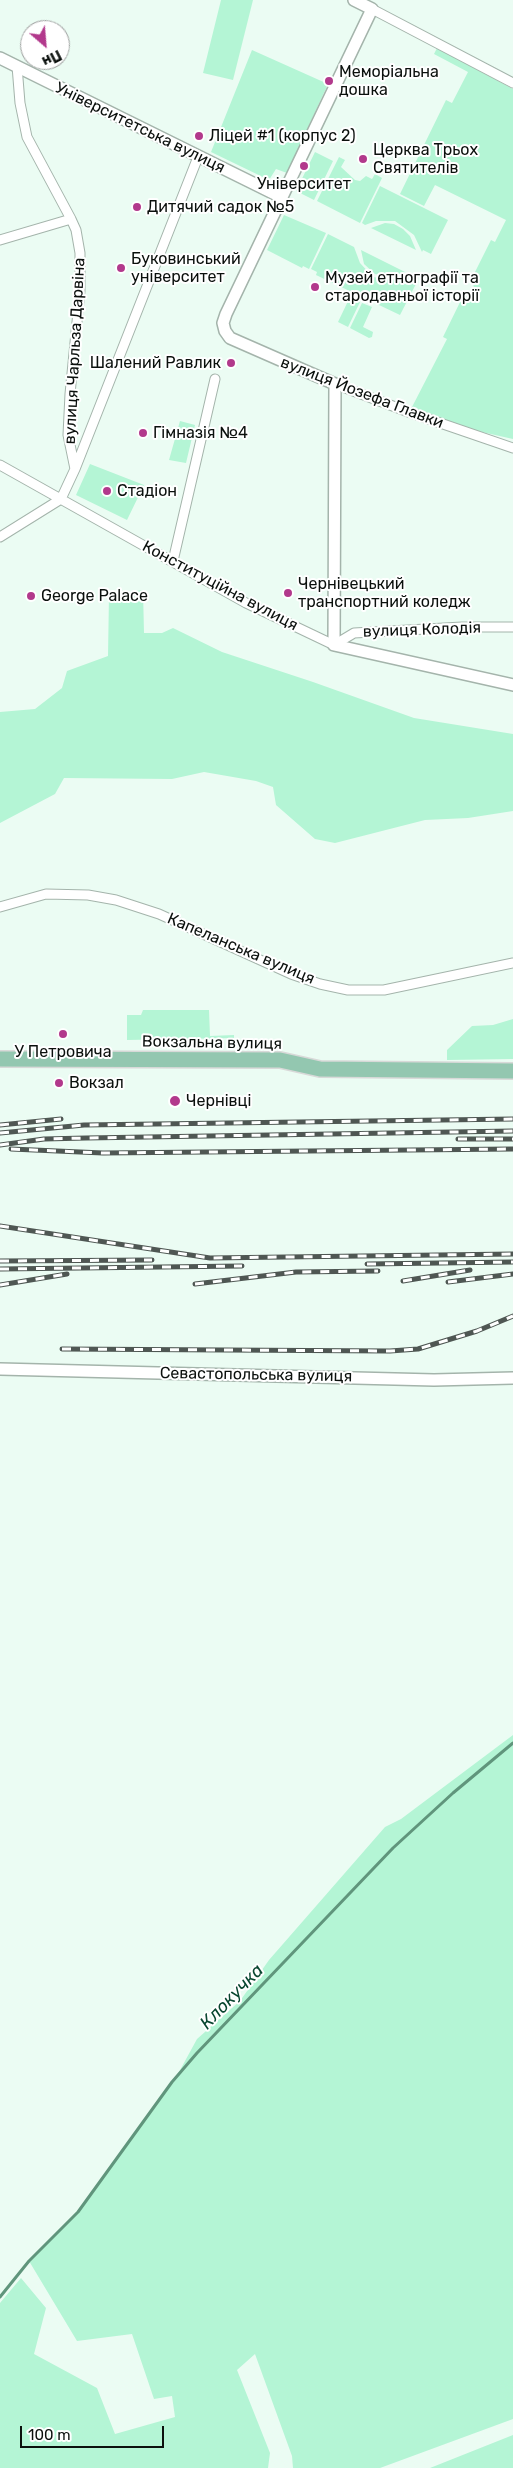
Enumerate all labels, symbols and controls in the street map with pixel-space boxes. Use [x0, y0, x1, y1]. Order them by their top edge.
north arrow [20, 20, 70, 70]
text: Пн [39, 46, 64, 70]
place label: Меморіальна дошка [339, 62, 439, 100]
marker: Меморіальна дошка [323, 75, 335, 87]
street label: Університетська вулиця [52, 78, 228, 178]
place label: Ліцей #1 (корпус 2) [209, 126, 356, 146]
marker: Ліцей #1 (корпус 2) [193, 130, 205, 142]
place label: Церква Трьох Святителів [373, 140, 478, 178]
marker: Церква Трьох Святителів [357, 153, 369, 165]
marker: Університет [298, 160, 310, 172]
place label: Університет [257, 174, 351, 194]
place label: Дитячий садок №5 [147, 197, 294, 217]
marker: Дитячий садок №5 [131, 201, 143, 213]
place label: Буковинський університет [131, 249, 241, 287]
street label: вулиця Чарльза Дарвіна [61, 257, 89, 445]
marker: Буковинський університет [115, 262, 127, 274]
place label: Музей етнографії та стародавньої історії [325, 268, 479, 306]
marker: Музей етнографії та стародавньої історії [309, 281, 321, 293]
place label: Шалений Равлик [90, 353, 221, 373]
street label: вулиця Йозефа Главки [278, 353, 446, 433]
marker: Шалений Равлик [225, 357, 237, 369]
place label: Гімназія №4 [153, 423, 248, 443]
marker: Гімназія №4 [137, 427, 149, 439]
place label: Стадіон [117, 481, 177, 501]
marker: Стадіон [101, 485, 113, 497]
street label: Конституційна вулиця [139, 537, 301, 635]
place label: Чернівецький транспортний коледж [298, 574, 471, 612]
place label: George Palace [41, 586, 148, 606]
marker: Чернівецький транспортний коледж [282, 587, 294, 599]
marker: George Palace [25, 590, 37, 602]
street label: вулиця Колодія [363, 618, 481, 642]
street label: Капеланська вулиця [164, 909, 318, 989]
marker: У Петровича [57, 1028, 69, 1040]
street label: Вокзальна вулиця [142, 1032, 282, 1054]
place label: У Петровича [15, 1042, 111, 1062]
place label: Вокзал [69, 1073, 124, 1093]
marker: Вокзал [53, 1077, 65, 1089]
place label: Чернівці [186, 1091, 251, 1111]
marker: Чернівці [168, 1094, 182, 1108]
street label: Севастопольська вулиця [160, 1364, 352, 1386]
water label: Клокучка [196, 1960, 268, 2034]
scale bar [22, 2416, 166, 2448]
text: 100 m [28, 2426, 70, 2444]

